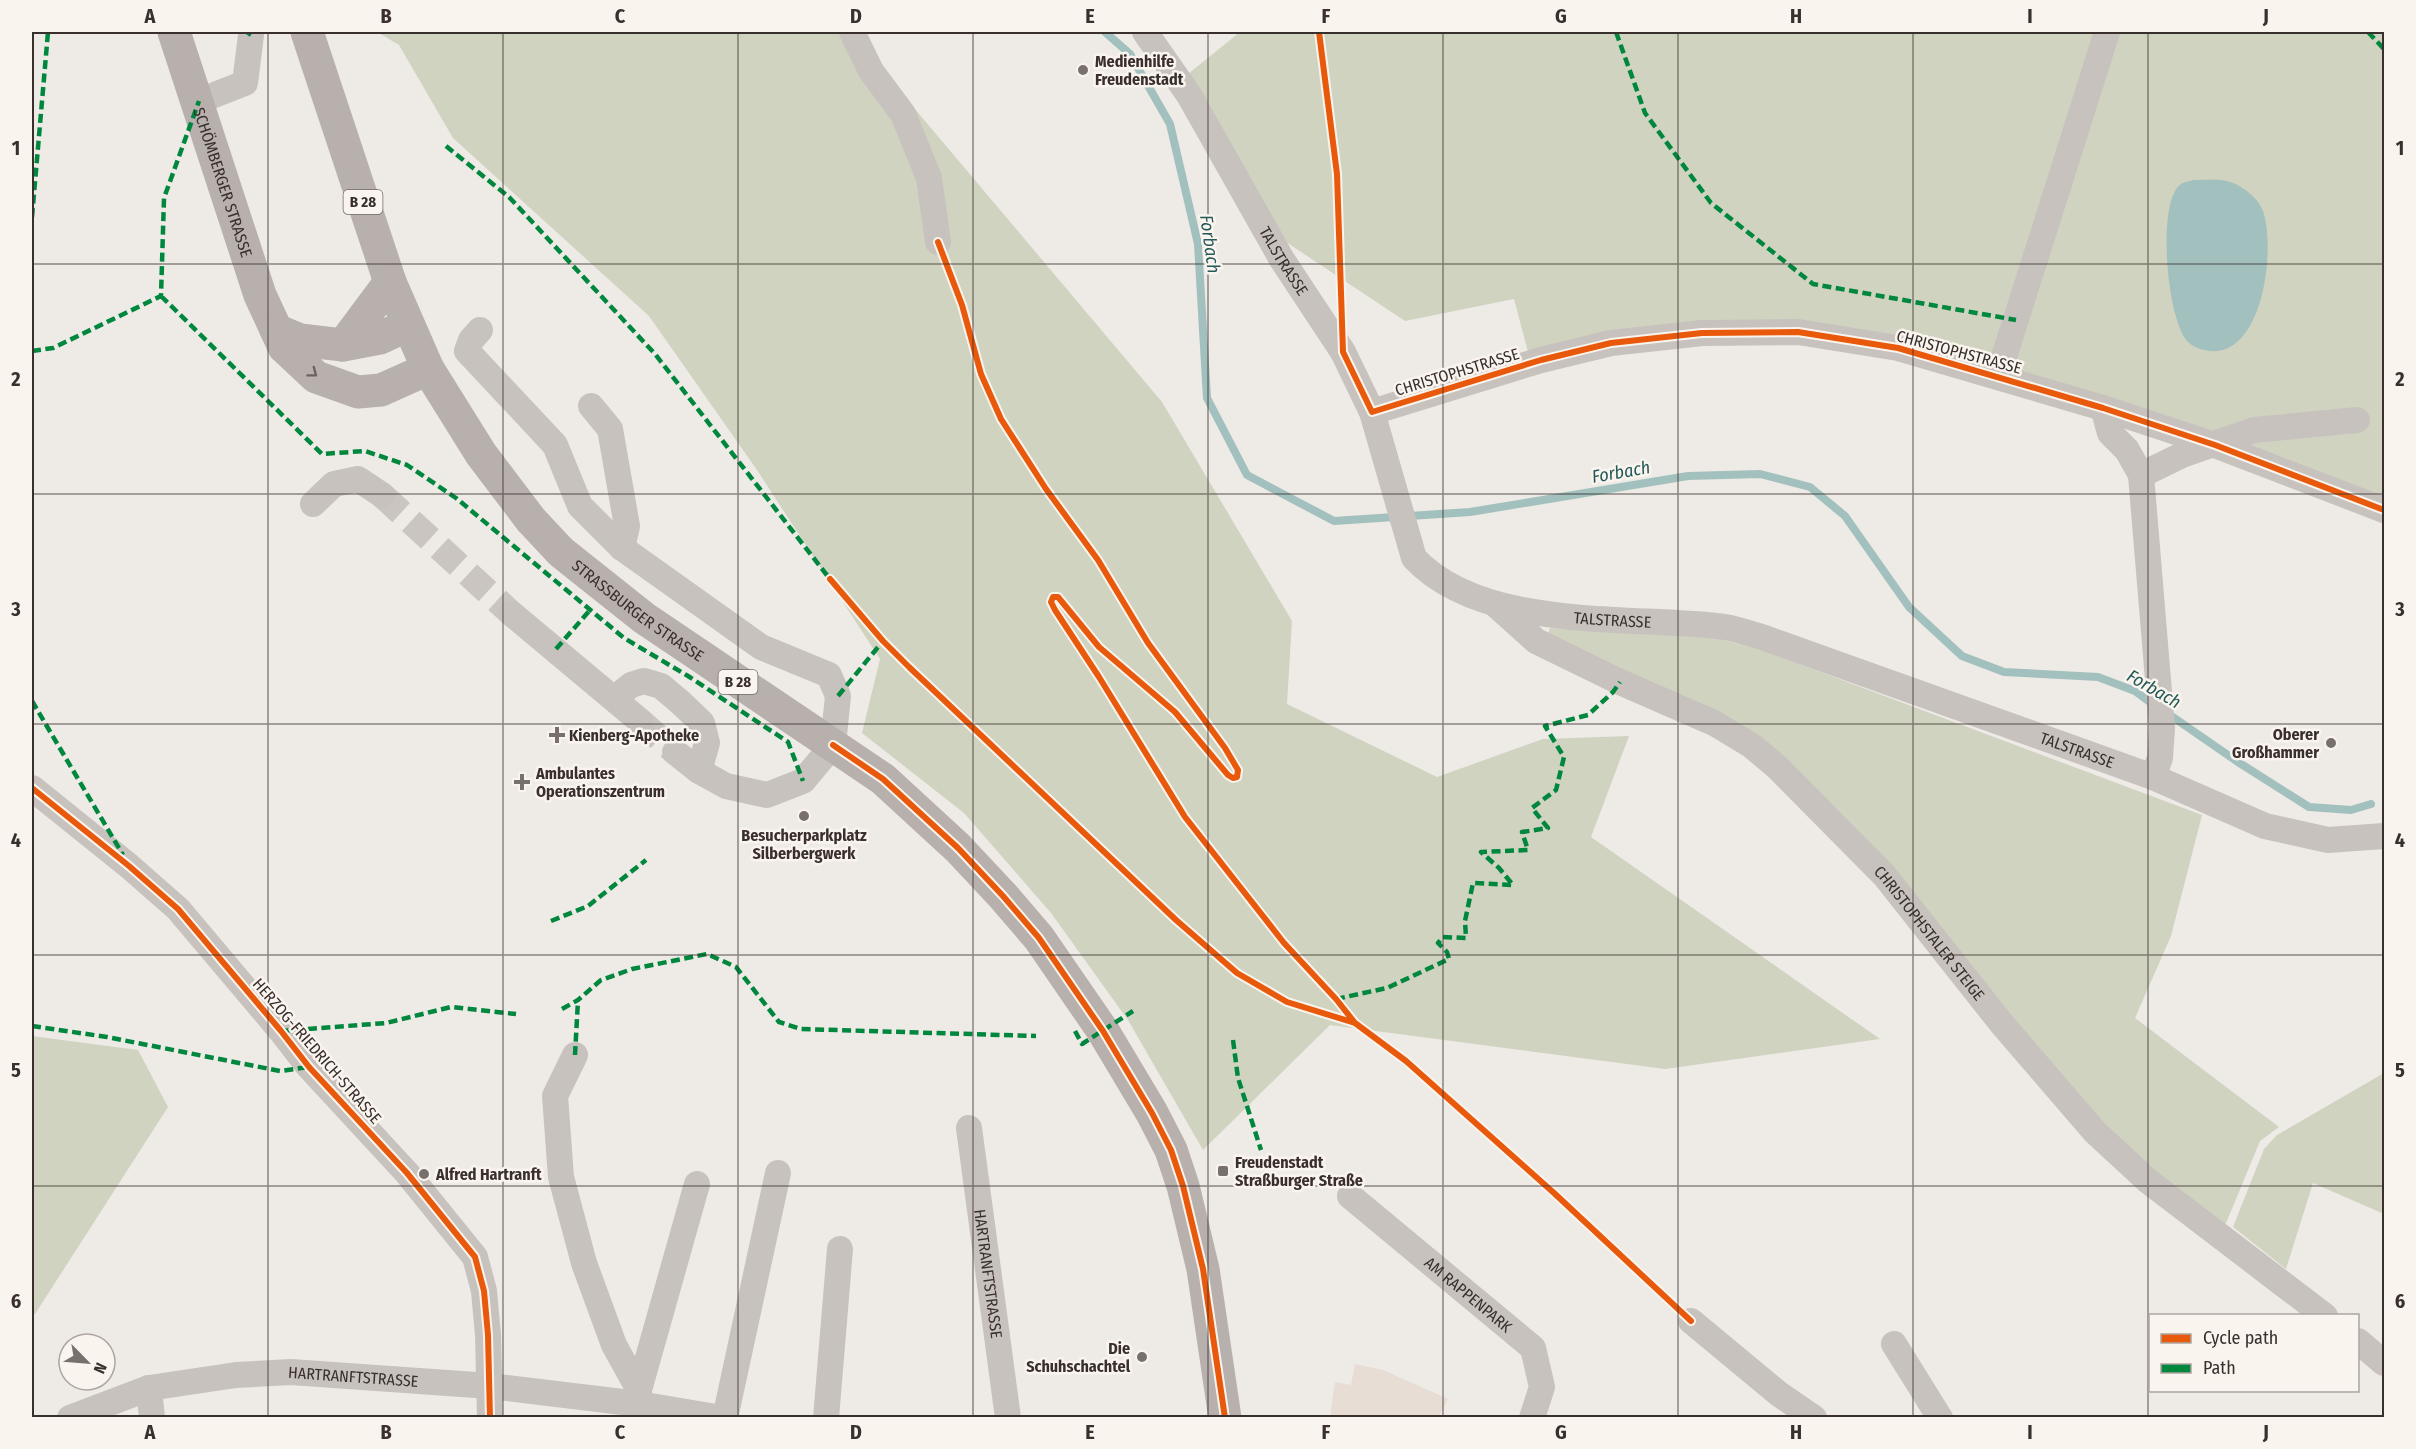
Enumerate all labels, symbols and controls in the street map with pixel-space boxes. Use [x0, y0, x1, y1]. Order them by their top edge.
text: A [144, 4, 157, 28]
text: B [380, 4, 392, 28]
text: C [615, 4, 626, 28]
text: D [850, 4, 862, 28]
text: E [1085, 4, 1095, 28]
text: F [1322, 4, 1331, 28]
text: G [1555, 4, 1567, 28]
text: H [1790, 4, 1802, 28]
text: I [2027, 4, 2033, 28]
text: J [2262, 4, 2269, 28]
place label: Medienhilfe Freudenstadt [1095, 52, 1184, 89]
marker: Medienhilfe Freudenstadt [1076, 63, 1090, 77]
street label: SCHÖMBERGER STRASSE [190, 105, 256, 260]
text: 1 [12, 136, 20, 160]
text: 1 [2396, 136, 2404, 160]
road number: B 28 [344, 190, 382, 214]
water label: Forbach [1195, 213, 1225, 275]
street label: TALSTRASSE [1256, 223, 1312, 299]
street label: CHRISTOPHSTRASSE [1894, 326, 2024, 378]
street label: CHRISTOPHSTRASSE [1393, 344, 1521, 400]
one-way arrow [306, 366, 317, 377]
text: 2 [10, 367, 21, 391]
text: 2 [2394, 367, 2405, 391]
water label: Forbach [1590, 456, 1652, 488]
street label: STRASSBURGER STRASSE [569, 555, 708, 665]
text: 3 [10, 597, 21, 621]
text: 3 [2394, 597, 2405, 621]
street label: TALSTRASSE [1573, 608, 1652, 631]
water label: Forbach [2123, 665, 2185, 713]
road number: B 28 [718, 670, 758, 694]
place label: Oberer Großhammer [2232, 725, 2319, 762]
place label: Kienberg-Apotheke [569, 726, 699, 745]
marker: Kienberg-Apotheke [550, 728, 564, 742]
street label: TALSTRASSE [2038, 728, 2117, 772]
marker: Oberer Großhammer [2324, 736, 2338, 750]
place label: Ambulantes Operationszentrum [535, 764, 665, 801]
marker: Ambulantes Operationszentrum [513, 773, 531, 791]
marker: Besucherparkplatz Silberbergwerk [797, 809, 811, 823]
place label: Besucherparkplatz Silberbergwerk [741, 826, 867, 863]
text: 4 [11, 828, 21, 852]
text: 4 [2395, 828, 2405, 852]
street label: CHRISTOPHSTALER STEIGE [1870, 861, 1989, 1004]
street label: HERZOG-FRIEDRICH-STRASSE [249, 975, 385, 1127]
text: 5 [11, 1058, 21, 1082]
text: 5 [2395, 1058, 2405, 1082]
place label: Freudenstadt Straßburger Straße [1235, 1153, 1363, 1190]
marker: Freudenstadt Straßburger Straße [1216, 1164, 1230, 1178]
place label: Alfred Hartranft [435, 1165, 542, 1184]
marker: Alfred Hartranft [417, 1167, 431, 1181]
street label: HARTRANFTSTRASSE [970, 1208, 1007, 1340]
street label: AM RAPPENPARK [1421, 1253, 1516, 1336]
text: 6 [11, 1289, 21, 1313]
text: 6 [2395, 1289, 2405, 1313]
legend [2149, 1314, 2359, 1392]
text: Cycle path [2203, 1327, 2278, 1349]
north arrow [57, 1332, 117, 1392]
place label: Die Schuhschachtel [1026, 1339, 1131, 1376]
marker: Die Schuhschachtel [1135, 1350, 1149, 1364]
text: Path [2203, 1357, 2236, 1379]
text: N [90, 1360, 111, 1376]
street label: HARTRANFTSTRASSE [288, 1362, 419, 1390]
text: A [144, 1420, 157, 1444]
text: B [380, 1420, 392, 1444]
text: C [615, 1420, 626, 1444]
text: D [850, 1420, 862, 1444]
text: E [1085, 1420, 1095, 1444]
text: F [1322, 1420, 1331, 1444]
text: G [1555, 1420, 1567, 1444]
text: H [1790, 1420, 1802, 1444]
text: I [2027, 1420, 2033, 1444]
text: J [2262, 1420, 2269, 1444]

